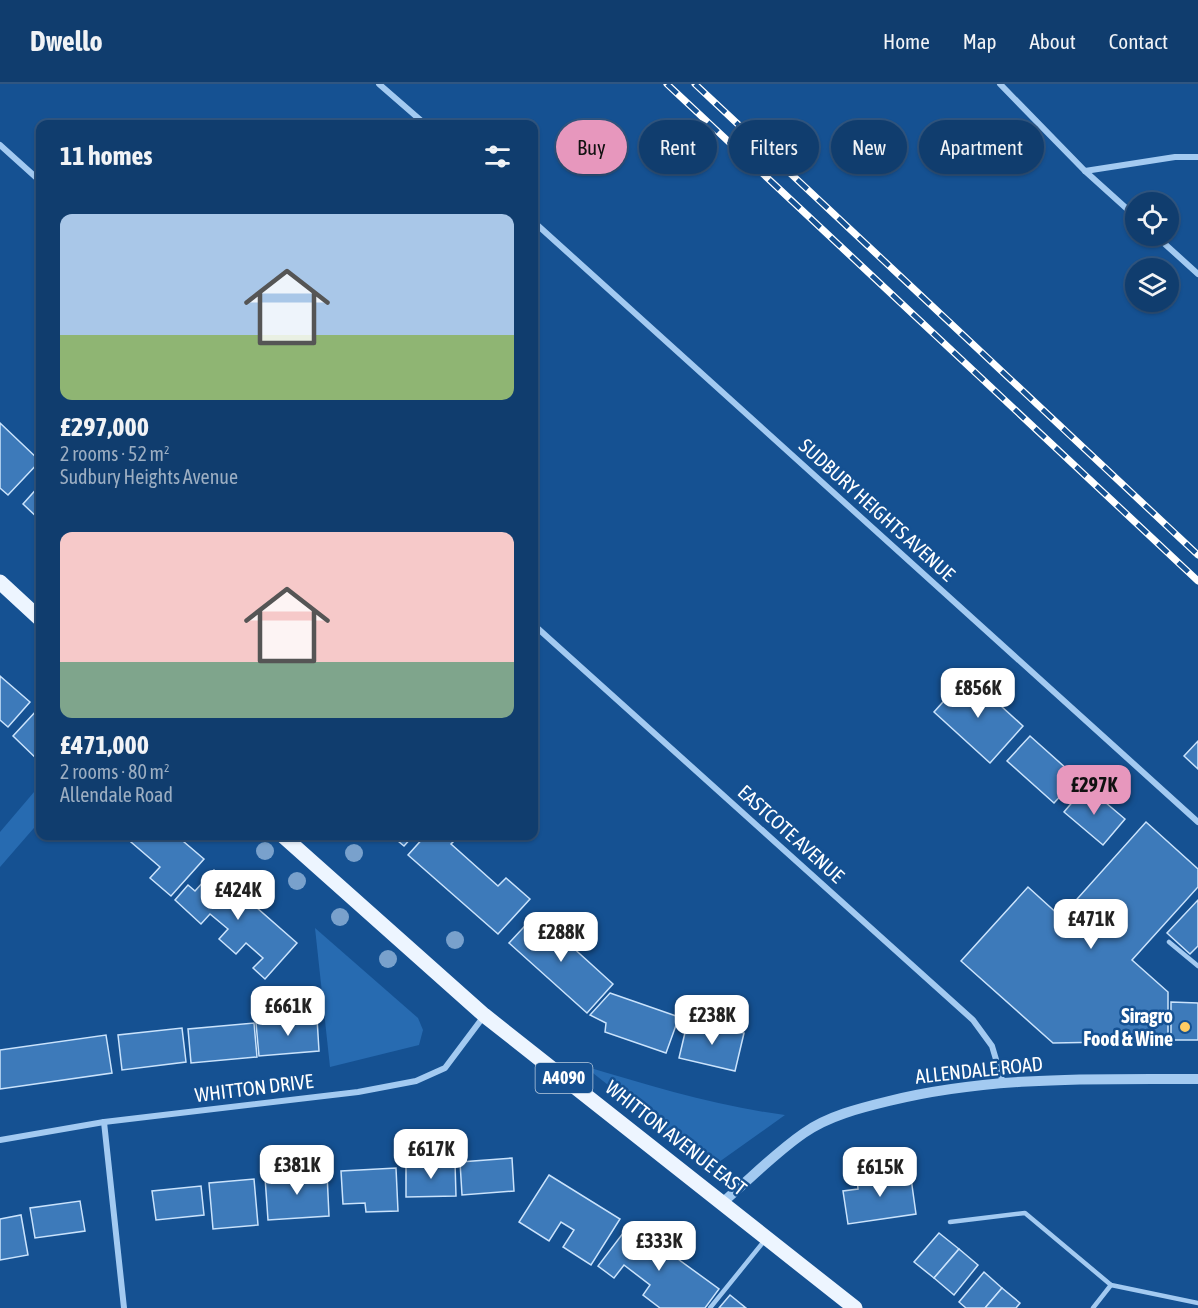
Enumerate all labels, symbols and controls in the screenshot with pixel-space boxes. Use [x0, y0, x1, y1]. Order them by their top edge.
text: Dwello [30, 25, 103, 57]
text: Home [883, 29, 930, 53]
text: Map [963, 29, 997, 53]
text: About [1030, 29, 1076, 53]
text: Contact [1109, 29, 1168, 53]
chip: Buy [556, 120, 627, 174]
chip: Rent [639, 120, 717, 174]
chip: Filters [729, 120, 819, 174]
chip: New [831, 120, 907, 174]
chip: Apartment [919, 120, 1044, 174]
icon: filters [481, 140, 514, 173]
text: 11 homes [60, 141, 153, 171]
map controls [1125, 192, 1179, 312]
button: locate [1125, 192, 1179, 246]
icon: home [233, 253, 341, 361]
button: layers [1125, 258, 1179, 312]
text: £297,000 [60, 412, 149, 442]
street label: SUDBURY HEIGHTS AVENUE [795, 434, 960, 586]
text: 2 rooms · 52 m² [60, 442, 170, 465]
text: Sudbury Heights Avenue [60, 465, 238, 488]
icon: home [233, 571, 341, 679]
pin: £856K [936, 668, 1020, 719]
text: £856K [955, 676, 1001, 699]
text: £471,000 [60, 730, 149, 760]
text: 2 rooms · 80 m² [60, 760, 170, 783]
pin: £297K [1052, 765, 1136, 816]
text: £297K [1071, 773, 1117, 796]
street label: EASTCOTE AVENUE [734, 780, 849, 888]
text: Allendale Road [60, 783, 173, 806]
pin: £424K [196, 870, 280, 921]
text: £424K [215, 878, 261, 901]
pin: £471K [1049, 899, 1133, 950]
text: £471K [1068, 907, 1114, 930]
pin: £288K [519, 912, 603, 963]
text: £288K [538, 920, 584, 943]
pin: £661K [246, 986, 330, 1037]
text: £661K [265, 994, 311, 1017]
pin: £238K [670, 995, 754, 1046]
text: £238K [689, 1003, 735, 1026]
place label: Siragro Food & Wine [1083, 1004, 1173, 1050]
marker: Siragro Food & Wine [1178, 1020, 1192, 1034]
street label: ALLENDALE ROAD [914, 1051, 1044, 1088]
road number: A4090 [536, 1063, 592, 1093]
street label: WHITTON DRIVE [193, 1069, 315, 1106]
street label: WHITTON AVENUE EAST [601, 1075, 752, 1200]
pin: £617K [389, 1129, 473, 1180]
text: £617K [408, 1137, 454, 1160]
pin: £381K [255, 1145, 339, 1196]
pin: £615K [838, 1147, 922, 1198]
text: £381K [274, 1153, 320, 1176]
text: £615K [857, 1155, 903, 1178]
pin: £333K [617, 1221, 701, 1272]
text: £333K [636, 1229, 682, 1252]

